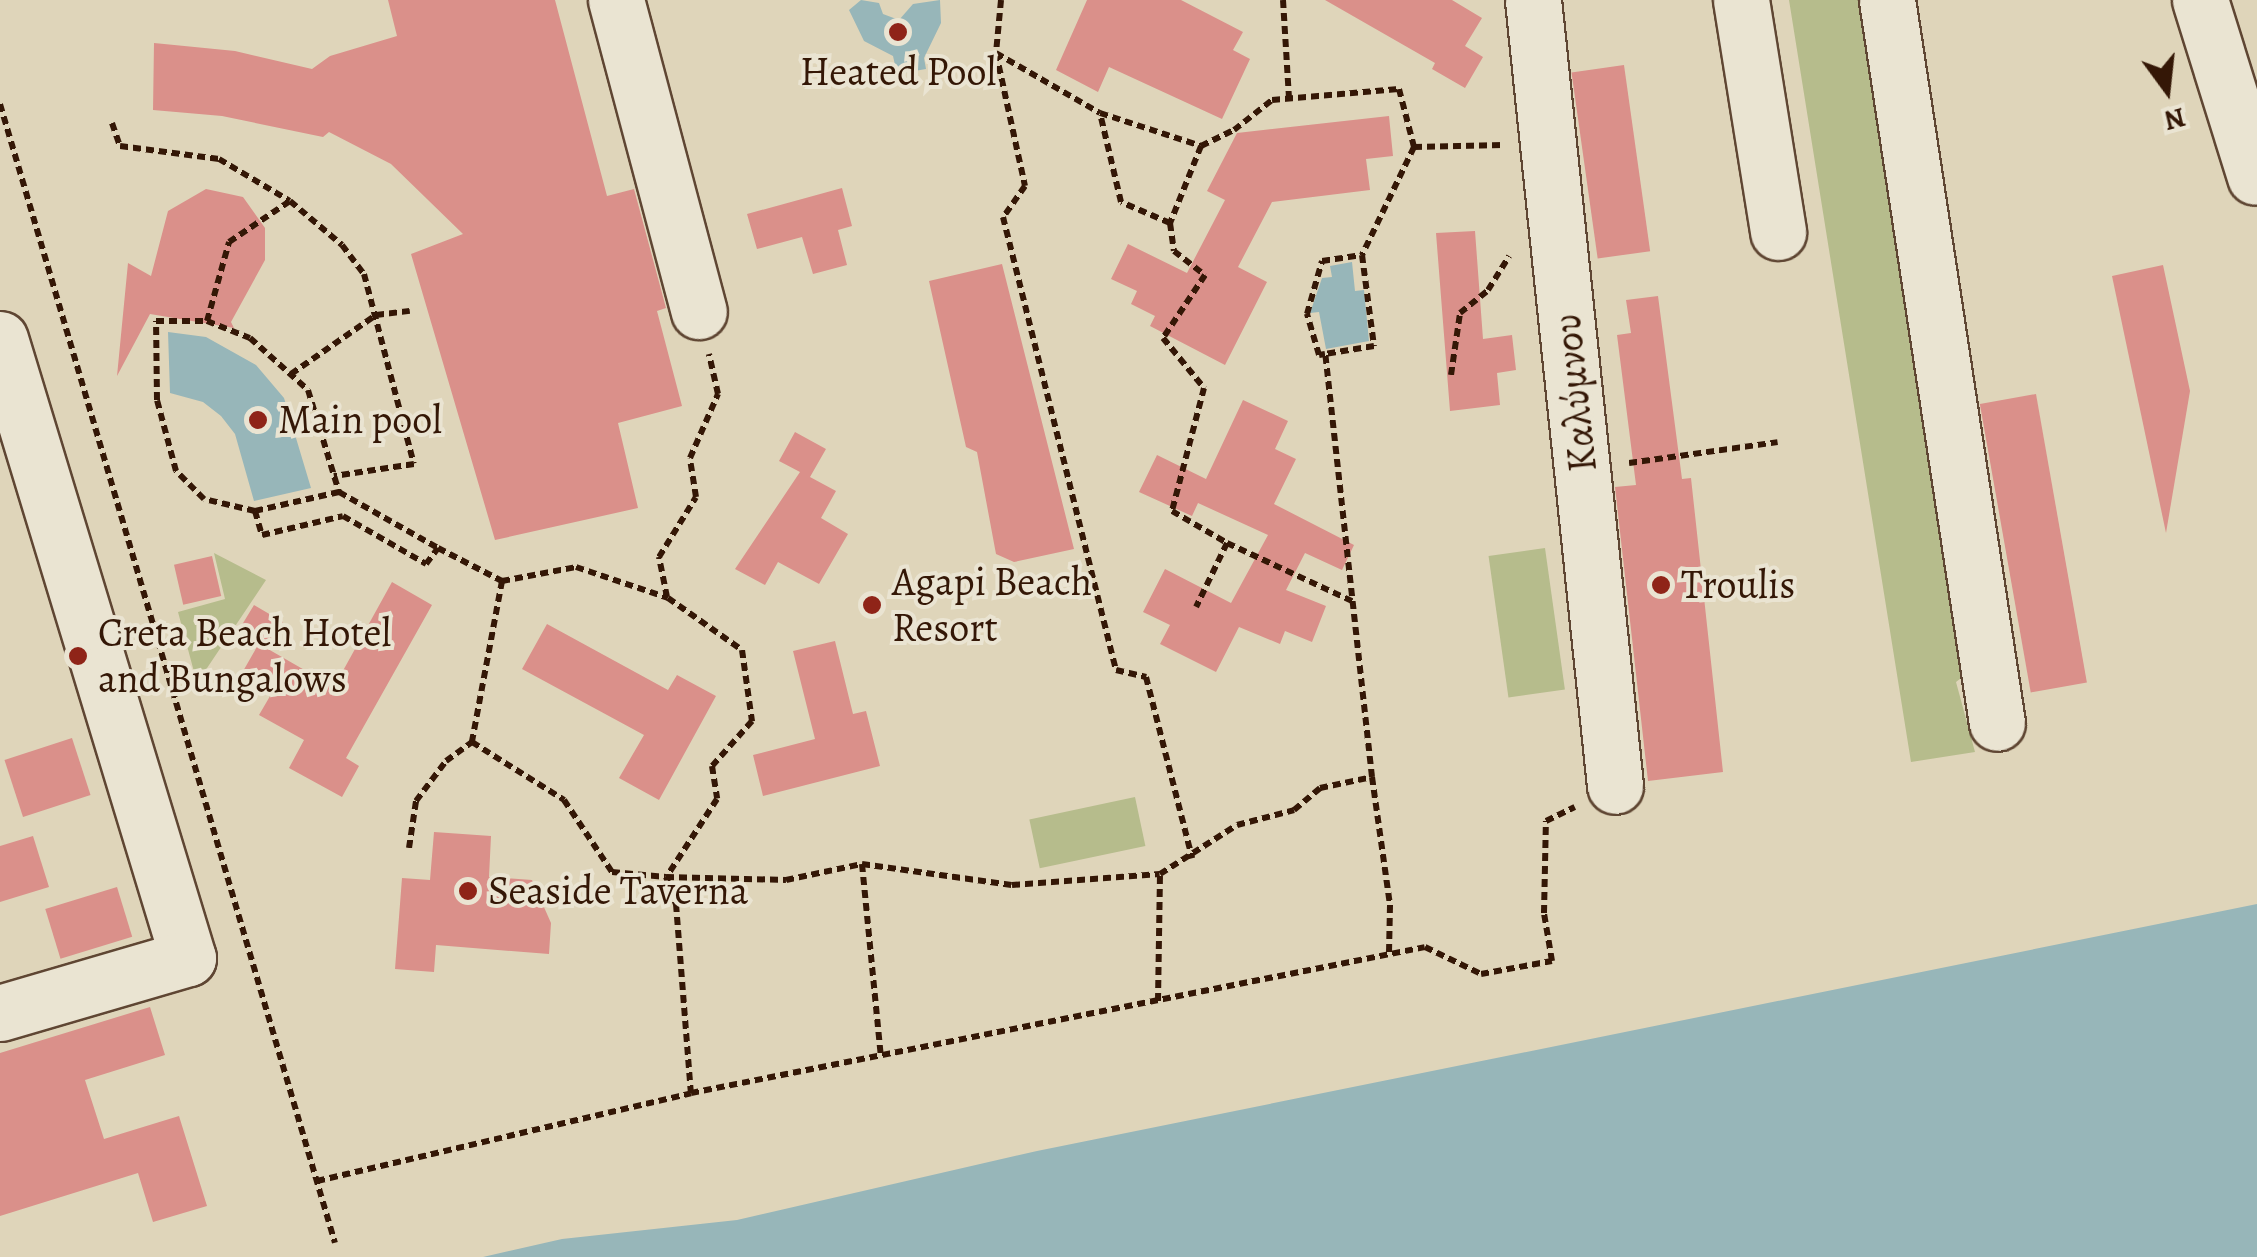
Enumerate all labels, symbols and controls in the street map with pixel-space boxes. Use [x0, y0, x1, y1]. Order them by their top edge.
marker: Heated Pool [887, 21, 909, 43]
north arrow [2117, 40, 2217, 140]
place label: Heated Pool [800, 48, 996, 96]
text: N [2160, 98, 2190, 140]
street label: Καλύμνου [1543, 312, 1607, 474]
place label: Main pool [278, 396, 442, 444]
marker: Main pool [247, 409, 269, 431]
place label: Agapi Beach Resort [892, 558, 1092, 652]
place label: Troulis [1681, 561, 1795, 609]
marker: Troulis [1650, 574, 1672, 596]
marker: Agapi Beach Resort [861, 594, 883, 616]
place label: Creta Beach Hotel and Bungalows [98, 609, 391, 703]
marker: Creta Beach Hotel and Bungalows [67, 645, 89, 667]
place label: Seaside Taverna [488, 867, 748, 915]
marker: Seaside Taverna [457, 880, 479, 902]

